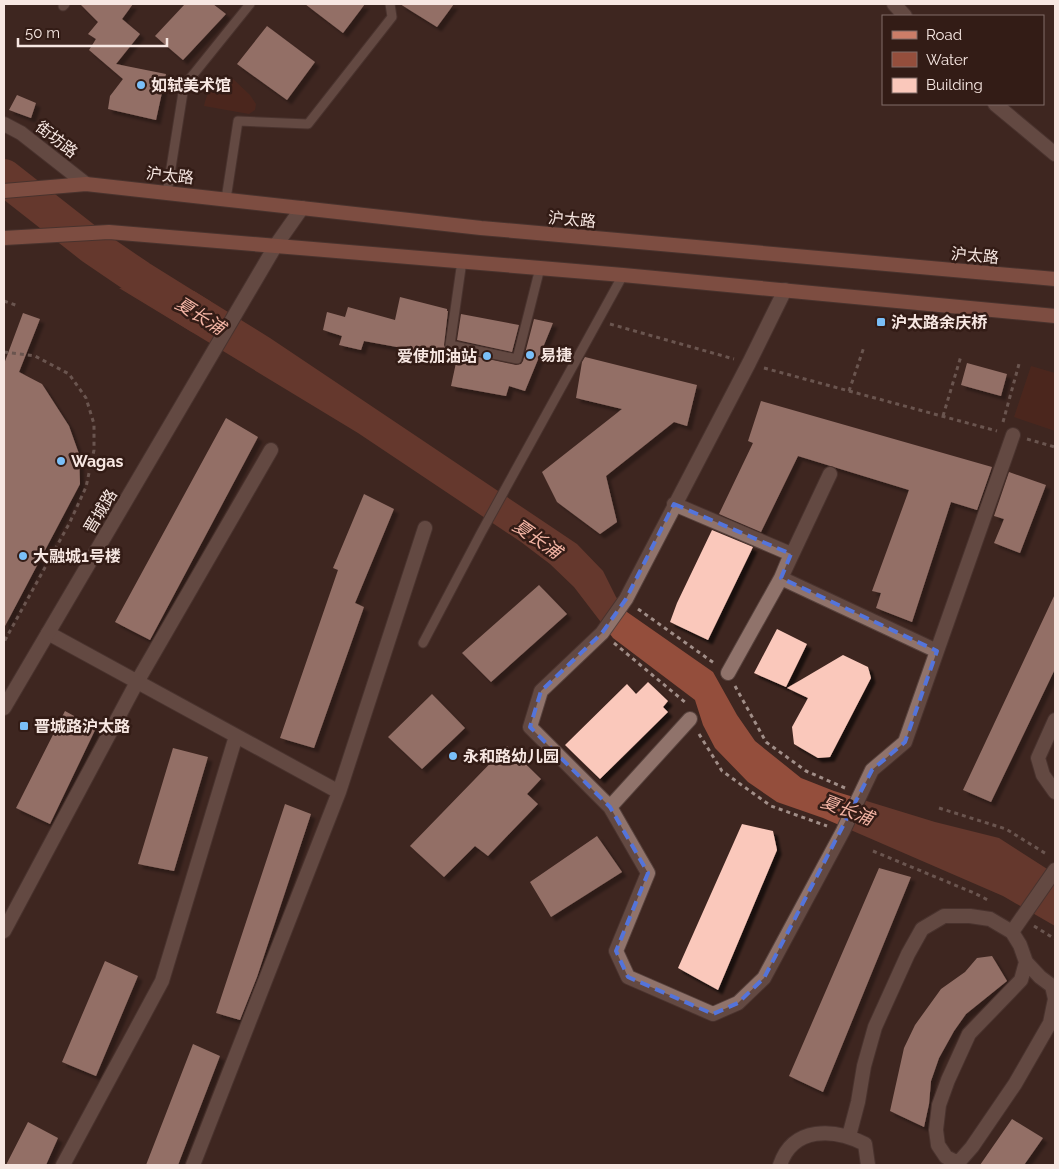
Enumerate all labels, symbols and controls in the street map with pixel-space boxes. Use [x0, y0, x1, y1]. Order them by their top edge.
scale bar [18, 15, 166, 47]
legend [882, 15, 1044, 105]
text: 50 m [25, 24, 60, 42]
text: Road [926, 26, 962, 44]
text: Water [926, 51, 969, 69]
place label: 如轼美术馆 [151, 76, 231, 95]
text: Building [926, 76, 983, 94]
marker: 如轼美术馆 [135, 79, 147, 91]
street label: 街坊路 [32, 117, 81, 162]
street label: 沪太路 [145, 164, 195, 187]
street label: 沪太路 [547, 208, 597, 231]
street label: 沪太路 [950, 244, 1000, 267]
water label: 夏长浦 [172, 292, 231, 340]
place label: 沪太路余庆桥 [891, 313, 988, 332]
marker: 沪太路余庆桥 [875, 316, 887, 328]
place label: 易捷 [540, 346, 572, 365]
place label: 爱使加油站 [397, 347, 477, 366]
marker: 易捷 [524, 349, 536, 361]
marker: 爱使加油站 [481, 350, 493, 362]
place label: Wagas [71, 452, 123, 471]
marker: Wagas [55, 455, 67, 467]
street label: 晋城路 [80, 486, 121, 537]
water label: 夏长浦 [509, 515, 568, 564]
place label: 大融城1号楼 [33, 547, 121, 566]
marker: 大融城1号楼 [17, 550, 29, 562]
place label: 晋城路沪太路 [34, 717, 130, 736]
marker: 晋城路沪太路 [18, 720, 30, 732]
place label: 永和路幼儿园 [463, 747, 559, 766]
marker: 永和路幼儿园 [447, 750, 459, 762]
water label: 夏长浦 [818, 790, 879, 830]

